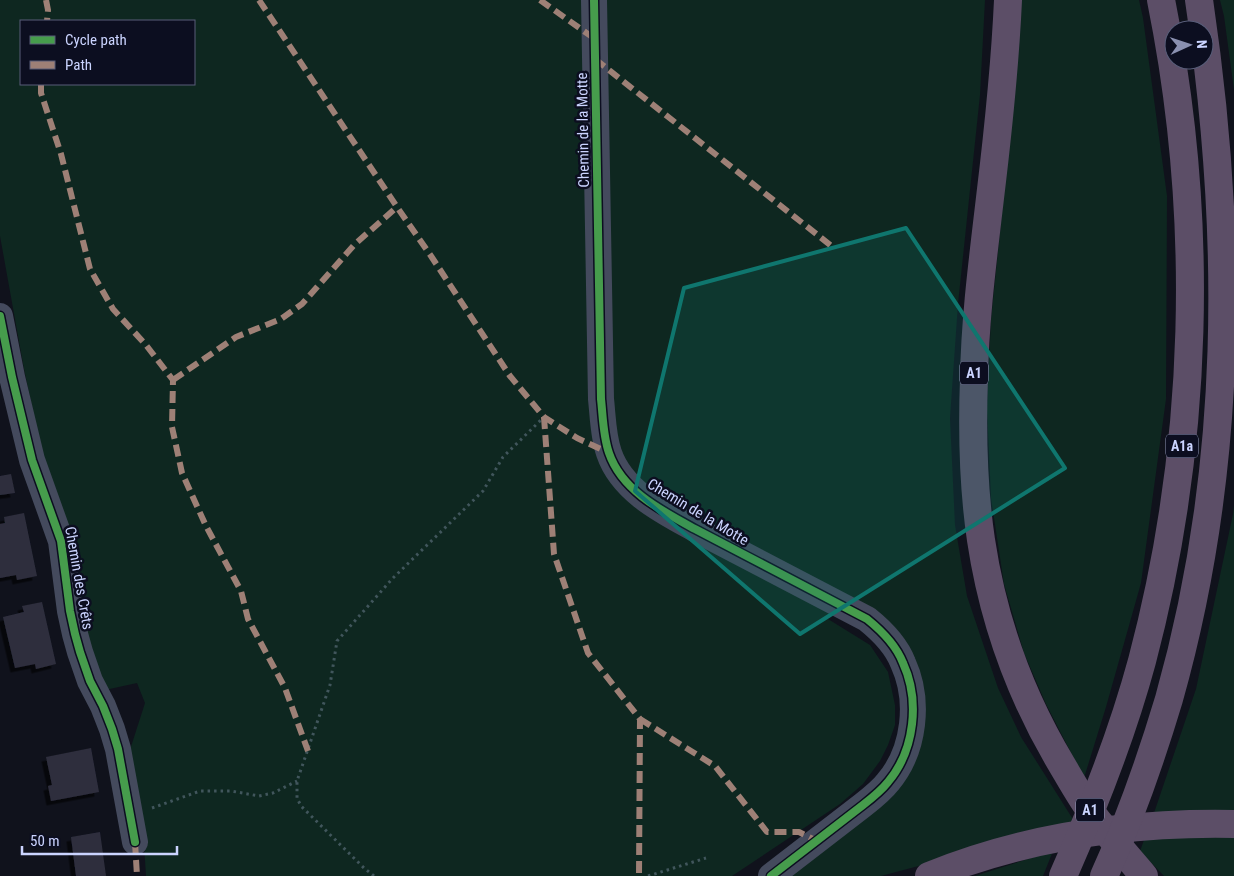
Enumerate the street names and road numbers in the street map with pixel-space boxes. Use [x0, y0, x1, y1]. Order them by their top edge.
street label: Chemin de la Motte [573, 72, 593, 188]
road number: A1 [960, 362, 988, 384]
road number: A1a [1166, 434, 1198, 458]
street label: Chemin de la Motte [644, 475, 752, 549]
street label: Chemin des Crêts [61, 525, 97, 631]
road number: A1 [1076, 798, 1104, 822]

